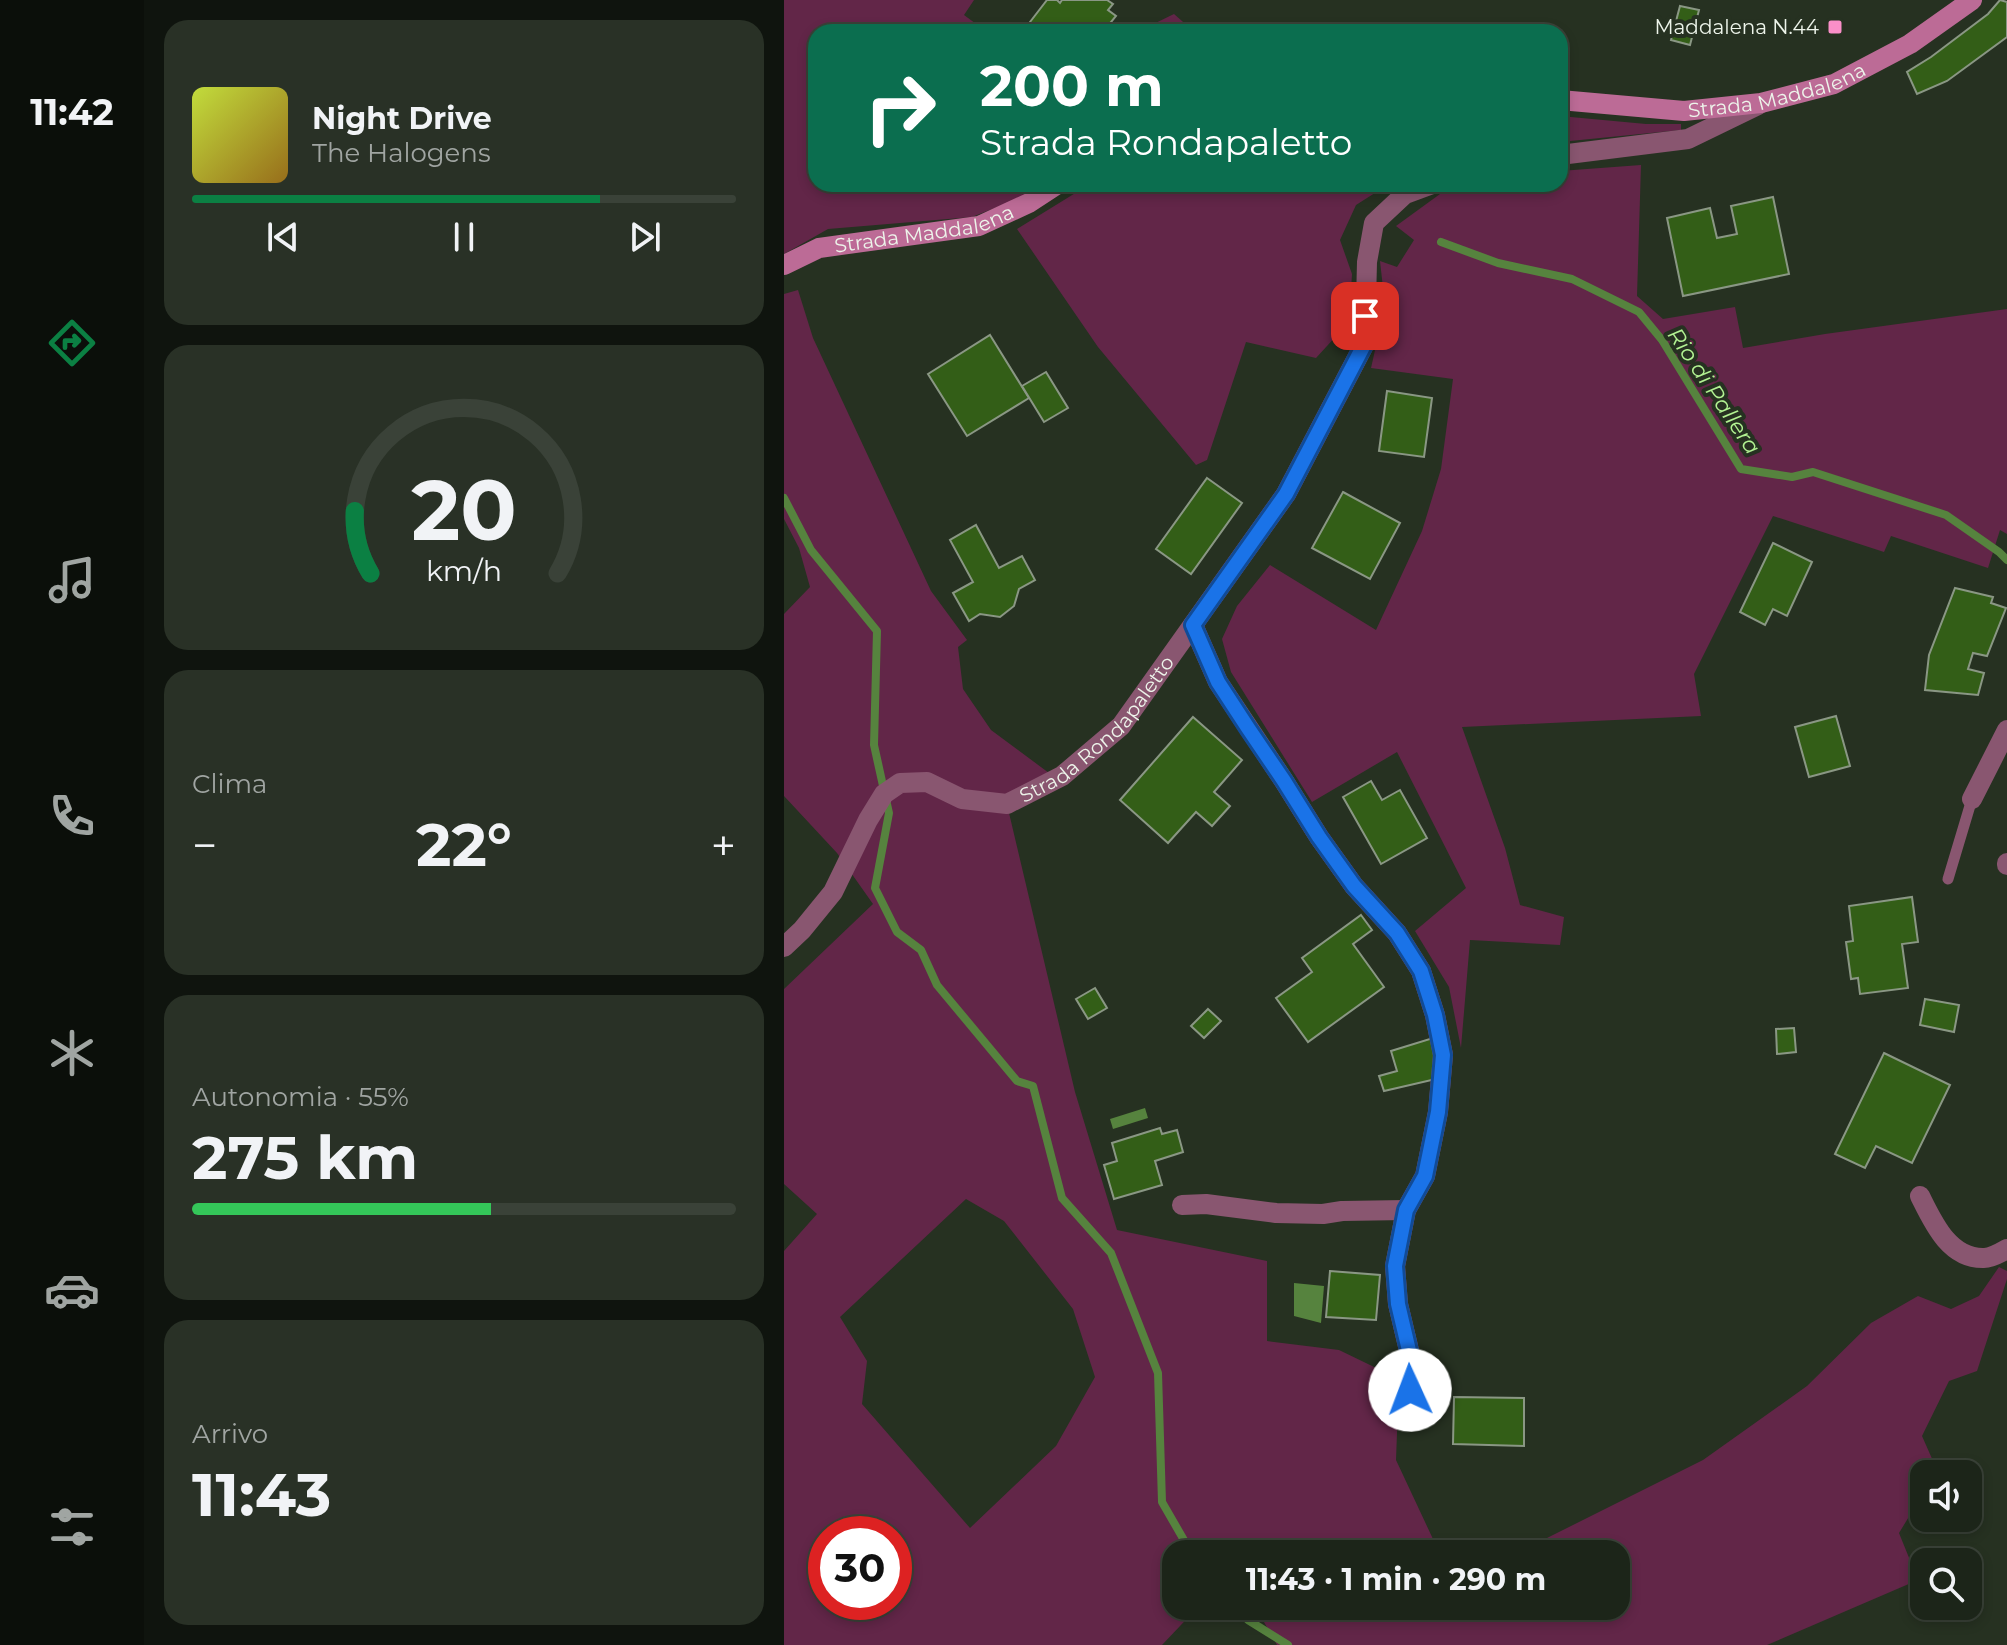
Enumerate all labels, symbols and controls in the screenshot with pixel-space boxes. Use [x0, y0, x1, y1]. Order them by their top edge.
place label: Maddalena N.44 [1654, 15, 1819, 39]
marker: Maddalena N.44 [1826, 18, 1844, 36]
text: 200 m [980, 52, 1164, 120]
icon: right [848, 56, 952, 160]
street label: Strada Maddalena [1687, 58, 1870, 123]
text: 11:42 [30, 90, 114, 134]
text: Night Drive [312, 100, 492, 137]
text: Strada Rondapaletto [980, 120, 1352, 164]
text: The Halogens [312, 137, 491, 169]
street label: Strada Maddalena [833, 200, 1018, 258]
icon: previous [261, 215, 305, 259]
icon: pause [442, 215, 486, 259]
icon: next [623, 215, 667, 259]
pin [1331, 282, 1399, 350]
icon: arrive [1343, 294, 1387, 338]
icon: directions [44, 315, 100, 371]
water label: Rio di Pallera [1662, 323, 1766, 459]
text: 20 [411, 458, 517, 560]
icon: music [44, 552, 100, 608]
text: km/h [426, 553, 502, 588]
street label: Strada Rondapaletto [1015, 651, 1179, 808]
text: Clima [192, 768, 267, 800]
icon: phone [44, 788, 100, 844]
text: 22° [416, 808, 512, 881]
text: − [192, 818, 217, 872]
text: + [711, 818, 736, 872]
icon: climate [44, 1025, 100, 1081]
text: Autonomia · 55% [192, 1081, 409, 1113]
text: 275 km [192, 1121, 418, 1194]
icon: car [44, 1262, 100, 1318]
position arrow [1368, 1348, 1452, 1432]
text: Arrivo [192, 1418, 268, 1450]
text: 11:43 [192, 1458, 331, 1531]
map controls [1910, 1460, 1982, 1620]
button: sound [1910, 1460, 1982, 1532]
icon: filters [44, 1499, 100, 1555]
speed limit sign: 30 [808, 1516, 912, 1620]
button: search [1910, 1548, 1982, 1620]
text: 11:43 · 1 min · 290 m [1246, 1561, 1546, 1598]

